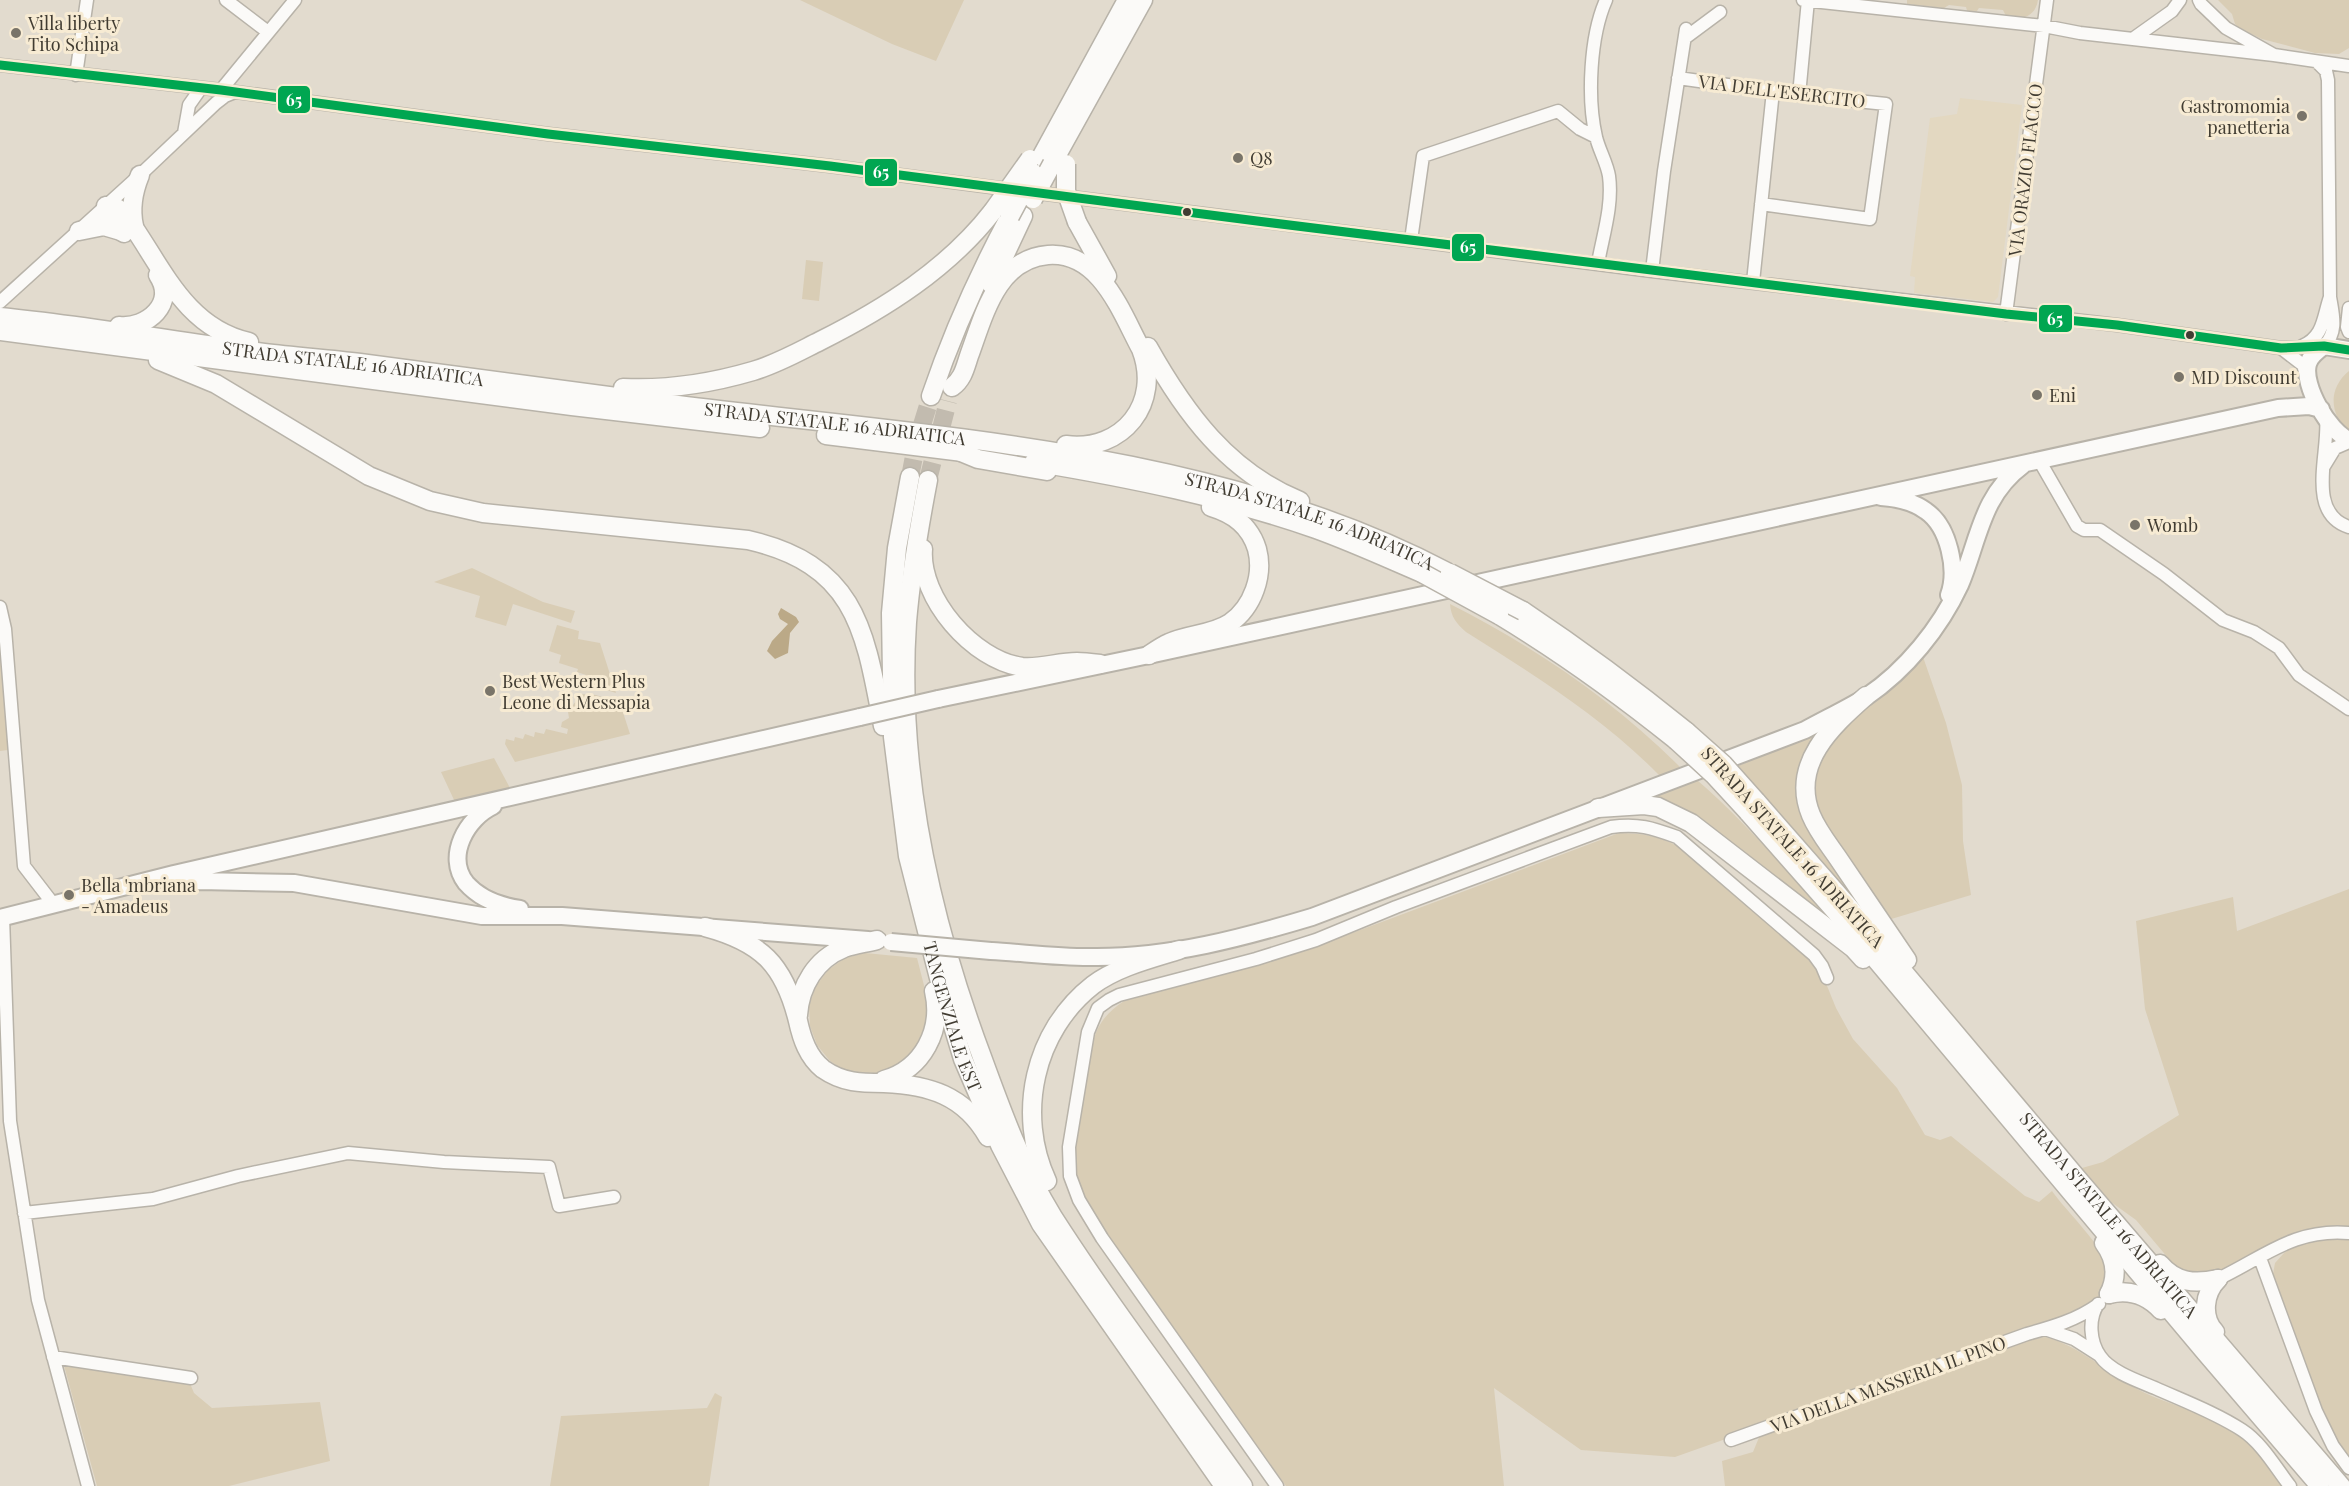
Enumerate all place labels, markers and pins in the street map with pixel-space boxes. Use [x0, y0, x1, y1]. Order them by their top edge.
place label: Villa liberty Tito Schipa [27, 11, 120, 56]
marker: Villa liberty Tito Schipa [9, 26, 23, 40]
place label: Gastromomia panetteria [2180, 94, 2290, 139]
marker: Gastromomia panetteria [2295, 109, 2309, 123]
place label: Q8 [1250, 146, 1273, 170]
marker: Q8 [1231, 151, 1245, 165]
unlabelled marker [1181, 206, 1193, 218]
unlabelled marker [2184, 329, 2196, 341]
place label: MD Discount [2191, 365, 2297, 389]
marker: MD Discount [2172, 370, 2186, 384]
place label: Eni [2049, 383, 2076, 407]
marker: Eni [2030, 388, 2044, 402]
place label: Womb [2146, 513, 2198, 537]
marker: Womb [2128, 518, 2142, 532]
place label: Best Western Plus Leone di Messapia [502, 669, 650, 714]
marker: Best Western Plus Leone di Messapia [483, 684, 497, 698]
place label: Bella 'mbriana - Amadeus [81, 873, 196, 918]
marker: Bella 'mbriana - Amadeus [62, 888, 76, 902]

